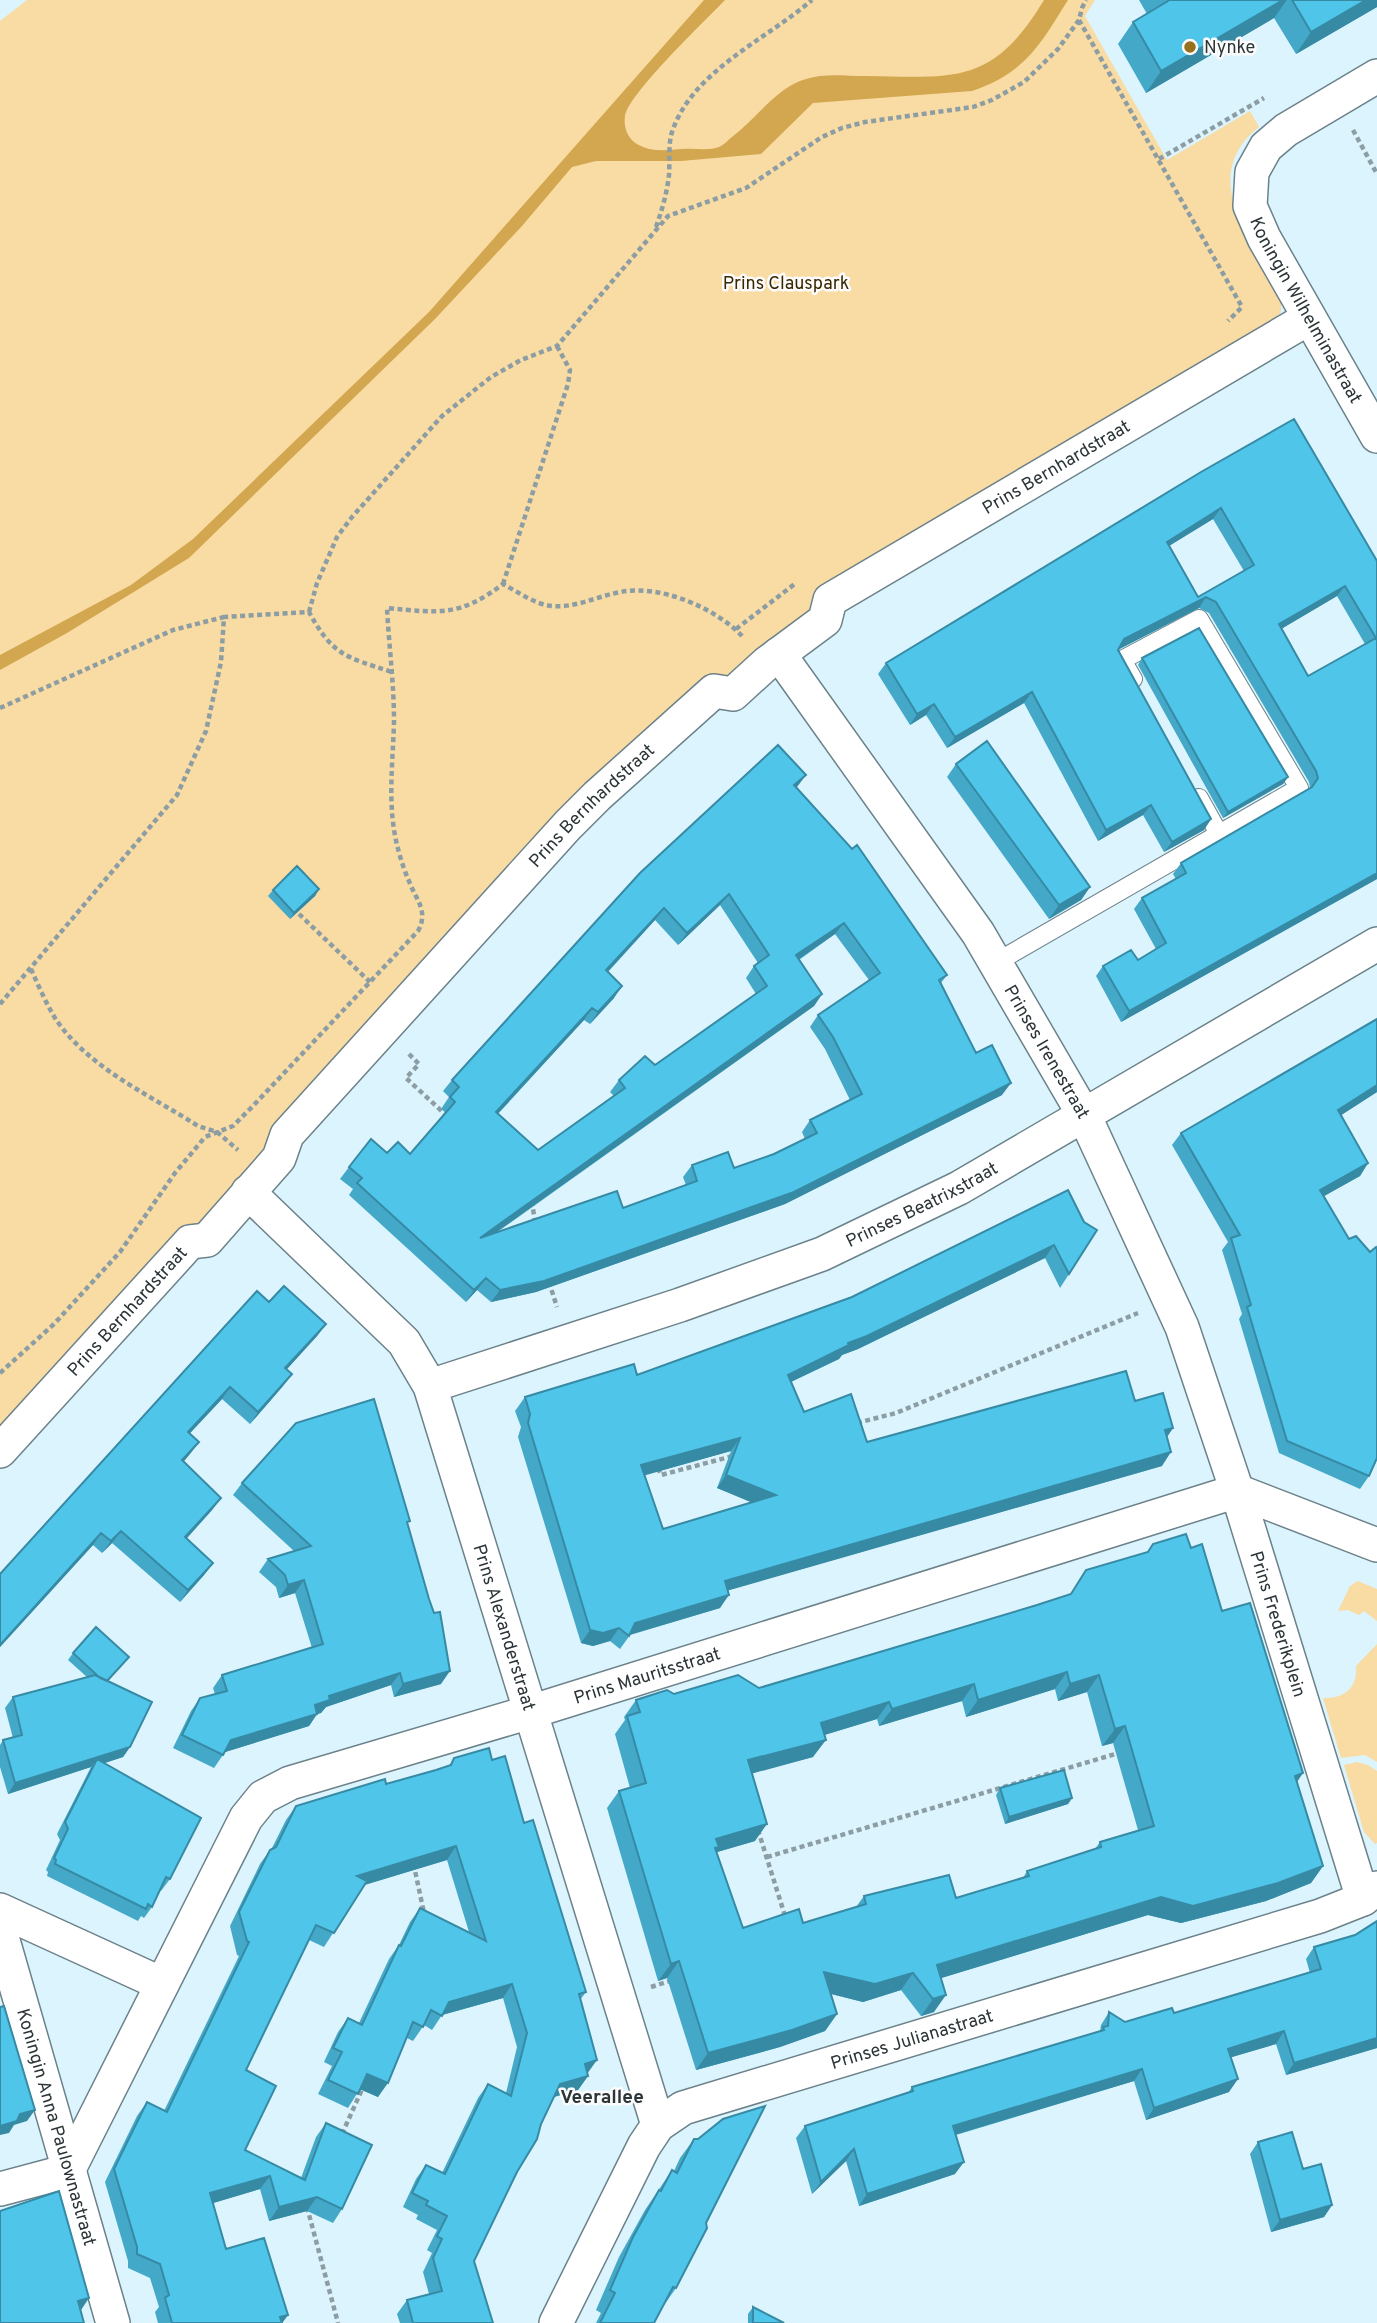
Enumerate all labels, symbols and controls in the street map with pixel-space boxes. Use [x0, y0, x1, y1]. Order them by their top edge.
place label: Nynke [1204, 37, 1255, 60]
marker: Nynke [1182, 39, 1198, 55]
street label: Koningin Wilhelminastraat [1243, 214, 1366, 408]
park label: Prins Clauspark [723, 273, 849, 296]
street label: Prins Bernhardstraat [979, 416, 1135, 521]
street label: Prins Bernhardstraat [525, 740, 660, 873]
street label: Prinses Irenestraat [998, 981, 1094, 1124]
street label: Prinses Beatrixstraat [843, 1158, 1003, 1254]
street label: Prins Bernhardstraat [63, 1242, 193, 1382]
street label: Prins Alexanderstraat [466, 1541, 540, 1714]
street label: Prins Frederikplein [1243, 1549, 1310, 1700]
street label: Prins Mauritsstraat [571, 1643, 724, 1711]
street label: Prinses Julianastraat [828, 2005, 996, 2076]
street label: Koningin Anna Paulownastraat [10, 2006, 100, 2249]
district label: Veerallee [560, 2086, 644, 2110]

